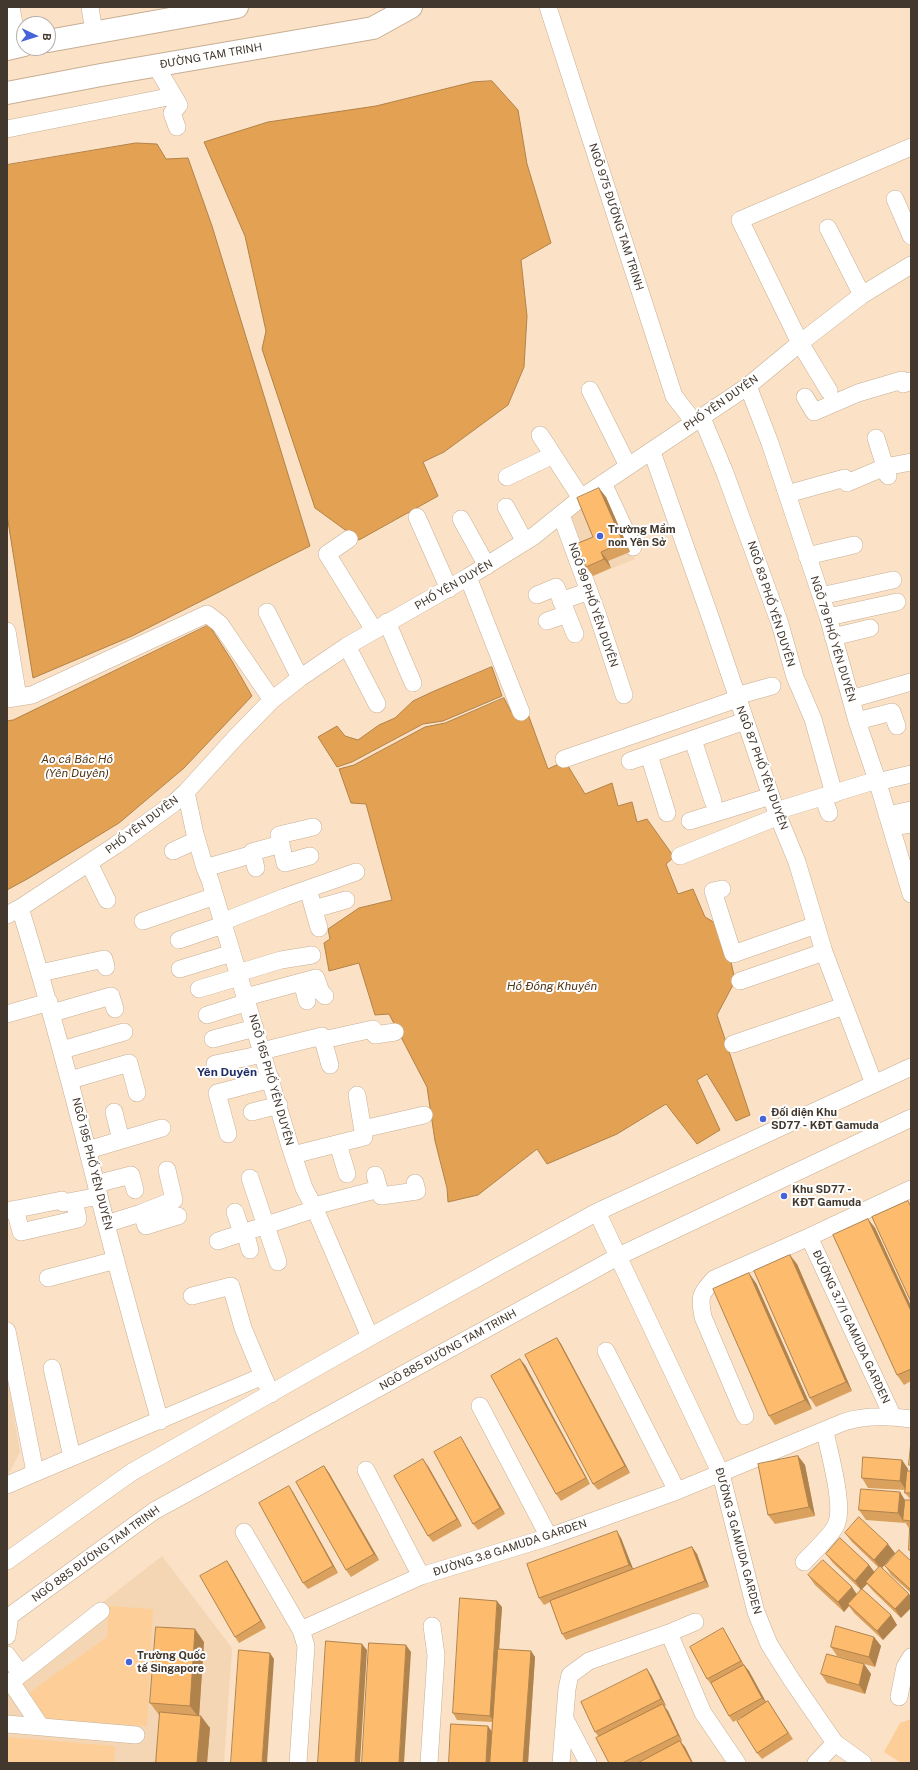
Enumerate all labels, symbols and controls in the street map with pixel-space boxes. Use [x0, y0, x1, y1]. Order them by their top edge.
north arrow [16, 16, 56, 56]
text: B [41, 33, 53, 41]
street label: ĐƯỜNG TAM TRINH [159, 40, 263, 72]
street label: NGÕ 975 ĐƯỜNG TAM TRINH [586, 142, 646, 292]
street label: PHỐ YÊN DUYÊN [681, 372, 761, 434]
place label: Trường Mầm non Yên Sở [608, 523, 676, 549]
marker: Trường Mầm non Yên Sở [595, 531, 605, 541]
street label: NGÕ 83 PHỐ YÊN DUYÊN [744, 539, 798, 669]
street label: NGÕ 99 PHỐ YÊN DUYÊN [565, 541, 621, 669]
street label: PHỐ YÊN DUYÊN [413, 557, 495, 613]
street label: NGÕ 79 PHỐ YÊN DUYÊN [808, 574, 858, 704]
street label: NGÕ 87 PHỐ YÊN DUYÊN [733, 704, 791, 832]
water label: Ao cá Bác Hồ (Yên Duyên) [41, 752, 113, 780]
street label: PHỐ YÊN DUYÊN [103, 793, 181, 857]
water label: Hồ Đồng Khuyến [507, 979, 597, 993]
street label: NGÕ 165 PHỐ YÊN DUYÊN [246, 1013, 296, 1147]
district label: Yên Duyên [197, 1065, 257, 1079]
street label: NGÕ 195 PHỐ YÊN DUYÊN [69, 1096, 115, 1232]
place label: Đối diện Khu SD77 - KĐT Gamuda [771, 1106, 879, 1132]
marker: Đối diện Khu SD77 - KĐT Gamuda [758, 1114, 768, 1124]
place label: Khu SD77 - KĐT Gamuda [792, 1183, 861, 1209]
marker: Khu SD77 - KĐT Gamuda [779, 1191, 789, 1201]
street label: ĐƯỜNG 3.7/1 GAMUDA GARDEN [810, 1248, 892, 1406]
street label: NGÕ 885 ĐƯỜNG TAM TRINH [377, 1307, 519, 1393]
street label: ĐƯỜNG 3 GAMUDA GARDEN [712, 1466, 764, 1616]
street label: NGÕ 885 ĐƯỜNG TAM TRINH [29, 1503, 163, 1605]
street label: ĐƯỜNG 3.8 GAMUDA GARDEN [431, 1517, 589, 1579]
place label: Trường Quốc tế Singapore [137, 1649, 206, 1675]
marker: Trường Quốc tế Singapore [124, 1657, 134, 1667]

